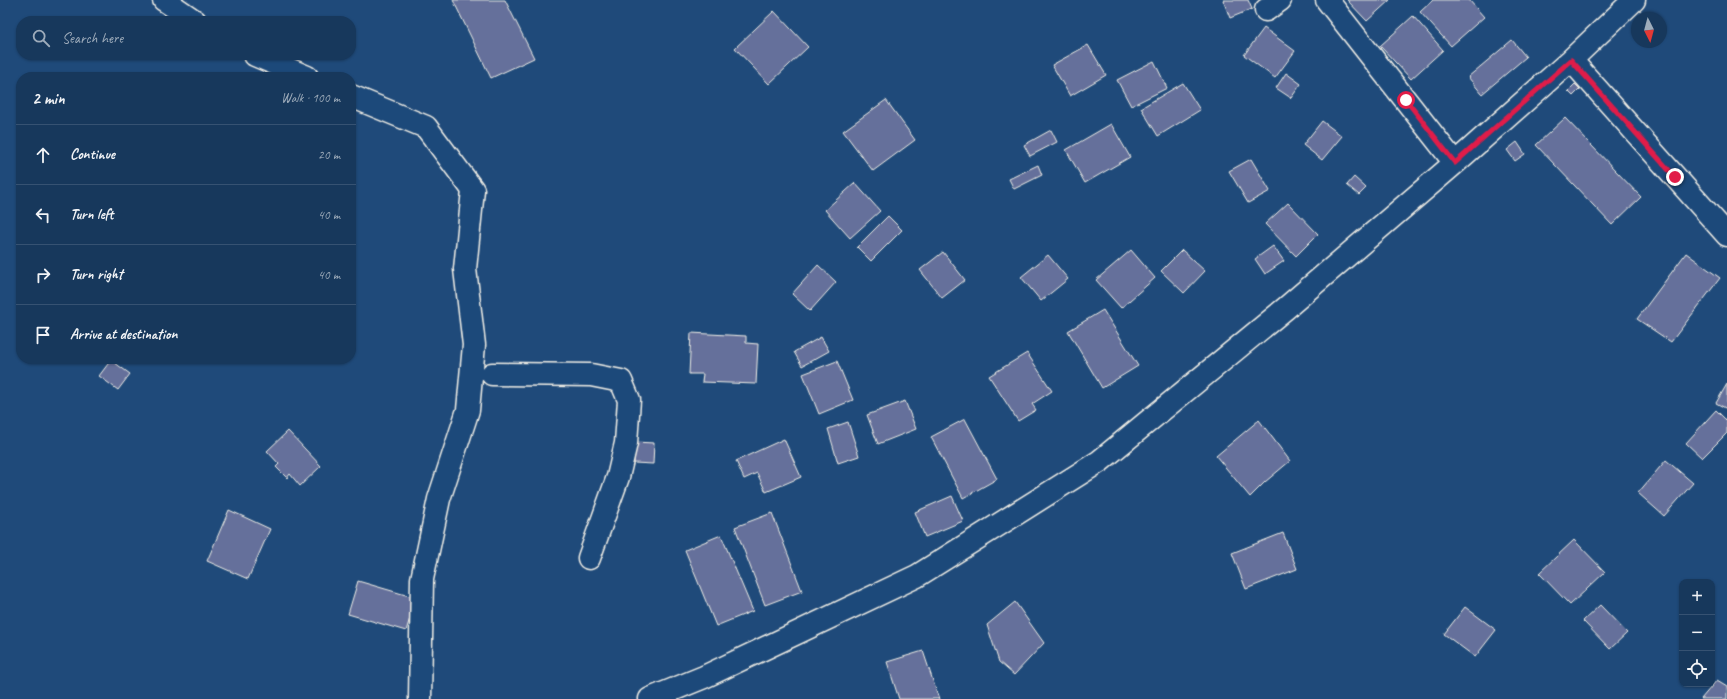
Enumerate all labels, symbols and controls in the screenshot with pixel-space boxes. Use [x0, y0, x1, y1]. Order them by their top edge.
north arrow [1631, 12, 1667, 48]
search box [16, 16, 356, 60]
icon: search [30, 27, 52, 49]
text: Search here [62, 29, 123, 48]
text: 2 min [32, 88, 65, 109]
text: Walk · 100 m [281, 90, 340, 106]
route start [1397, 91, 1415, 109]
icon: ahead [32, 144, 54, 166]
text: Continue [70, 145, 115, 164]
text: 20 m [318, 147, 340, 163]
route end [1666, 168, 1684, 186]
icon: left [32, 204, 54, 226]
text: Turn left [70, 205, 113, 224]
text: 40 m [318, 207, 340, 223]
icon: right [32, 264, 54, 286]
text: Turn right [70, 265, 123, 284]
text: 40 m [318, 267, 340, 283]
icon: arrive [32, 324, 54, 346]
text: Arrive at destination [70, 325, 177, 344]
map controls [1679, 579, 1715, 687]
button: + [1679, 579, 1715, 615]
button: − [1679, 615, 1715, 651]
button: locate [1679, 651, 1715, 687]

